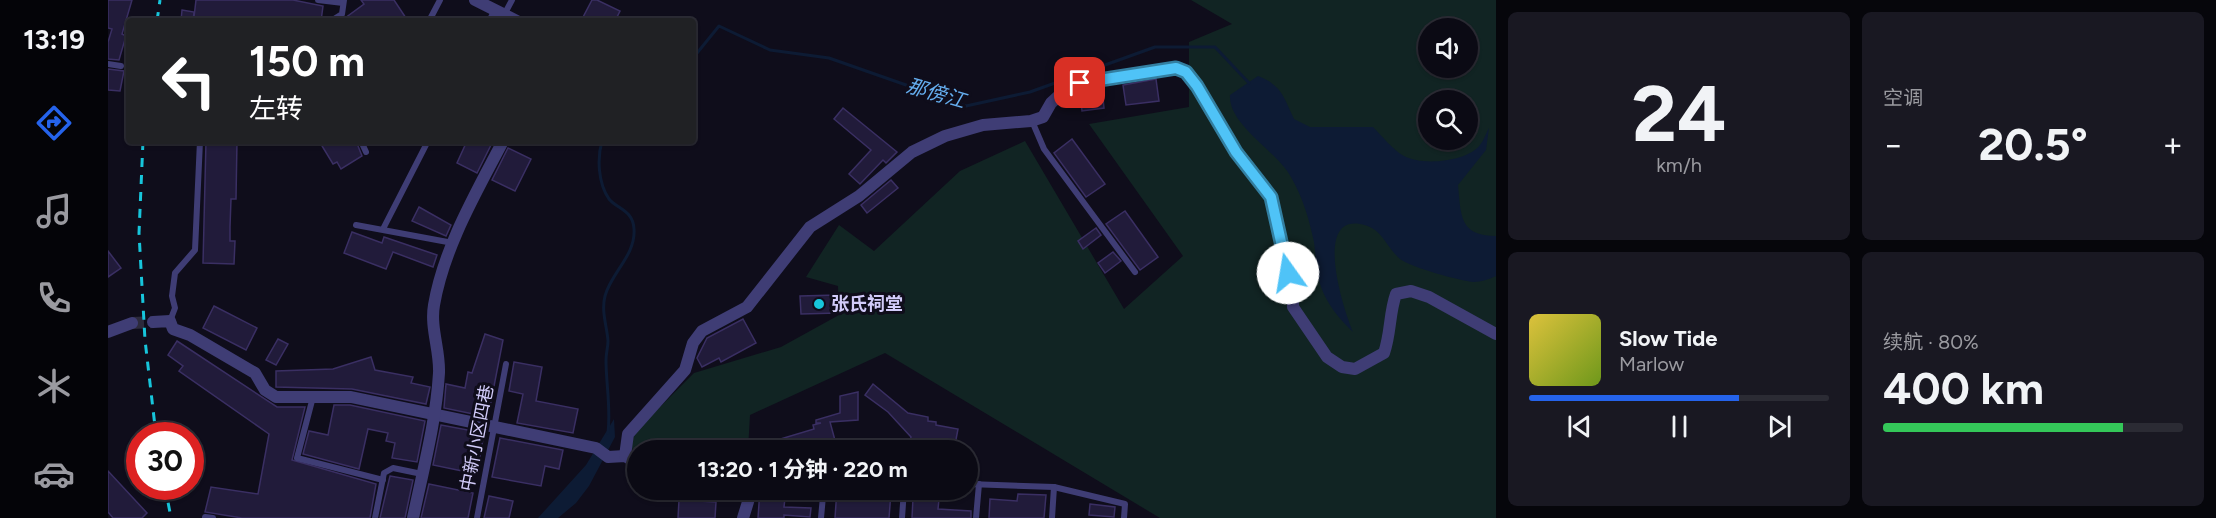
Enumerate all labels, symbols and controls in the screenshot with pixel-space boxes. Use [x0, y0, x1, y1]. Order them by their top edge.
map controls [1418, 18, 1478, 150]
button: sound [1418, 18, 1478, 78]
text: 13:19 [23, 23, 85, 56]
text: 150 m [249, 36, 365, 87]
icon: left [150, 42, 228, 120]
pin [1054, 57, 1105, 108]
icon: arrive [1063, 66, 1096, 99]
text: 24 [1632, 67, 1726, 161]
water label: 那傍江 [904, 73, 970, 113]
text: 空调 [1883, 86, 1923, 110]
button: search [1418, 90, 1478, 150]
text: 左转 [249, 92, 303, 125]
icon: directions [33, 102, 75, 144]
text: 20.5° [1978, 117, 2088, 171]
text: − [1883, 125, 1904, 164]
text: + [2162, 125, 2183, 164]
text: km/h [1656, 153, 1702, 177]
icon: music [33, 190, 75, 232]
position arrow [1256, 241, 1320, 305]
icon: phone [33, 277, 75, 319]
place label: 张氏祠堂 [831, 293, 903, 315]
marker: 张氏祠堂 [812, 297, 826, 311]
text: Slow Tide [1619, 325, 1718, 352]
text: 续航 · 80% [1883, 330, 1979, 354]
text: Marlow [1619, 352, 1684, 376]
text: 400 km [1883, 361, 2044, 415]
icon: climate [33, 365, 75, 407]
street label: 中新小区四巷 [456, 383, 498, 493]
icon: previous [1563, 410, 1596, 443]
icon: pause [1663, 410, 1696, 443]
icon: next [1763, 410, 1796, 443]
speed limit sign: 30 [126, 422, 204, 500]
icon: car [33, 453, 75, 495]
text: 13:20 · 1 分钟 · 220 m [697, 456, 908, 483]

